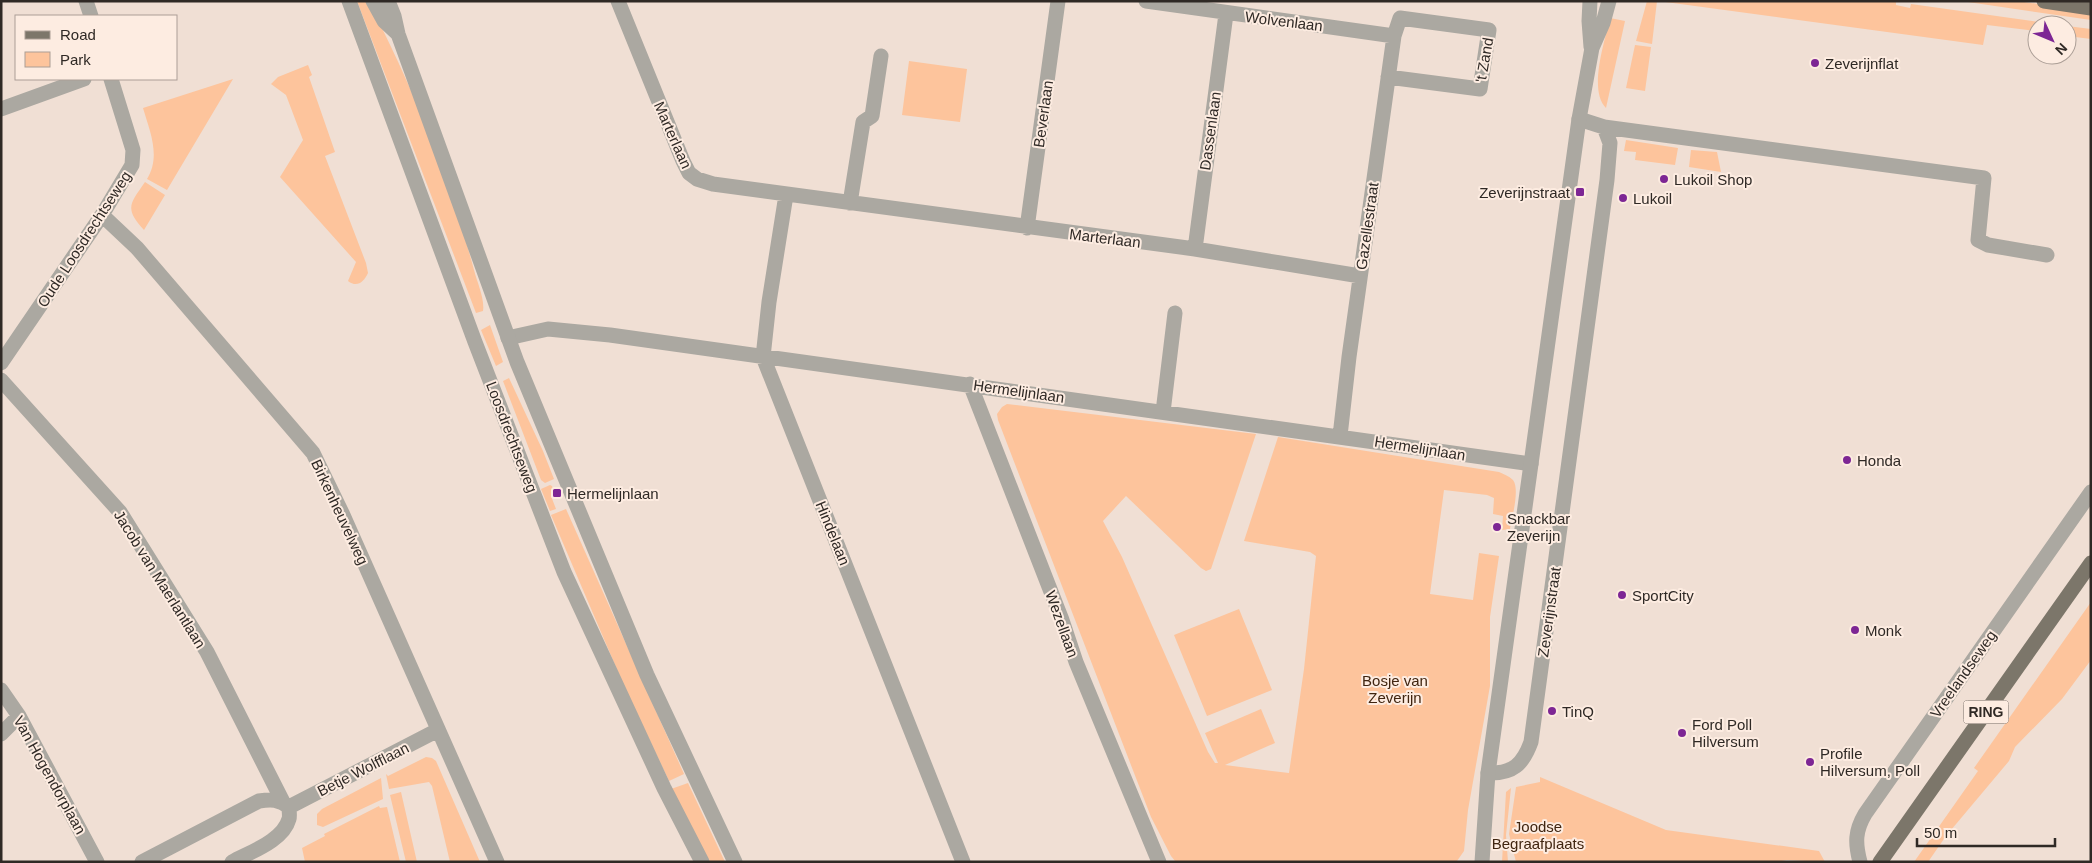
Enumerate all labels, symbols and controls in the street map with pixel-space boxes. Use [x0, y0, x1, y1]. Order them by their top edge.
street label: Wolvenlaan [1244, 8, 1324, 34]
legend [15, 15, 178, 80]
north arrow [2027, 15, 2077, 65]
text: Road [60, 26, 96, 43]
street label: 't Zand [1472, 36, 1496, 84]
text: N [2052, 40, 2071, 58]
text: Park [60, 51, 91, 68]
place label: Zeverijnflat [1825, 55, 1899, 72]
marker: Zeverijnflat [1809, 57, 1821, 69]
street label: Beverlaan [1030, 79, 1056, 149]
street label: Dassenlaan [1196, 91, 1224, 171]
street label: Marterlaan [651, 99, 695, 171]
street label: Oude Loosdrechtseweg [34, 168, 134, 310]
place label: Lukoil Shop [1674, 171, 1752, 188]
marker: Lukoil Shop [1658, 173, 1670, 185]
street label: Gazellestraat [1352, 180, 1382, 271]
place label: Zeverijnstraat [1479, 184, 1571, 201]
marker: Zeverijnstraat [1574, 186, 1586, 198]
place label: Lukoil [1633, 190, 1672, 207]
marker: Lukoil [1617, 192, 1629, 204]
street label: Marterlaan [1068, 225, 1142, 251]
street label: Hermelijnlaan [972, 376, 1066, 406]
street label: Loosdrechtseweg [483, 379, 541, 495]
street label: Hermelijnlaan [1373, 432, 1467, 464]
place label: Honda [1857, 452, 1902, 469]
marker: Honda [1841, 454, 1853, 466]
street label: Birkenheuvelweg [308, 457, 372, 567]
place label: Hermelijnlaan [567, 485, 659, 502]
marker: Hermelijnlaan [551, 487, 563, 499]
street label: Hindelaan [812, 498, 854, 568]
street label: Jacob van Maerlantlaan [111, 507, 209, 651]
place label: Snackbar Zeverijn [1507, 510, 1570, 544]
marker: Snackbar Zeverijn [1491, 521, 1503, 533]
street label: Zeverijnstraat [1534, 565, 1564, 658]
place label: SportCity [1632, 587, 1694, 604]
street label: Wezellaan [1042, 588, 1082, 660]
marker: SportCity [1616, 589, 1628, 601]
place label: Monk [1865, 622, 1902, 639]
marker: Monk [1849, 624, 1861, 636]
street label: Vreelandseweg [1927, 627, 1999, 721]
park label: Bosje van Zeverijn [1362, 672, 1428, 706]
road number: RING [1964, 700, 2008, 724]
place label: TinQ [1562, 703, 1594, 720]
marker: TinQ [1546, 705, 1558, 717]
street label: Van Hogendorplaan [10, 713, 90, 837]
place label: Ford Poll Hilversum [1692, 716, 1759, 750]
marker: Ford Poll Hilversum [1676, 727, 1688, 739]
street label: Betje Wolfflaan [314, 739, 412, 799]
place label: Profile Hilversum, Poll [1820, 745, 1920, 779]
marker: Profile Hilversum, Poll [1804, 756, 1816, 768]
scale bar [1917, 816, 2054, 848]
park label: Joodse Begraafplaats [1492, 818, 1584, 852]
text: 50 m [1924, 824, 1957, 841]

